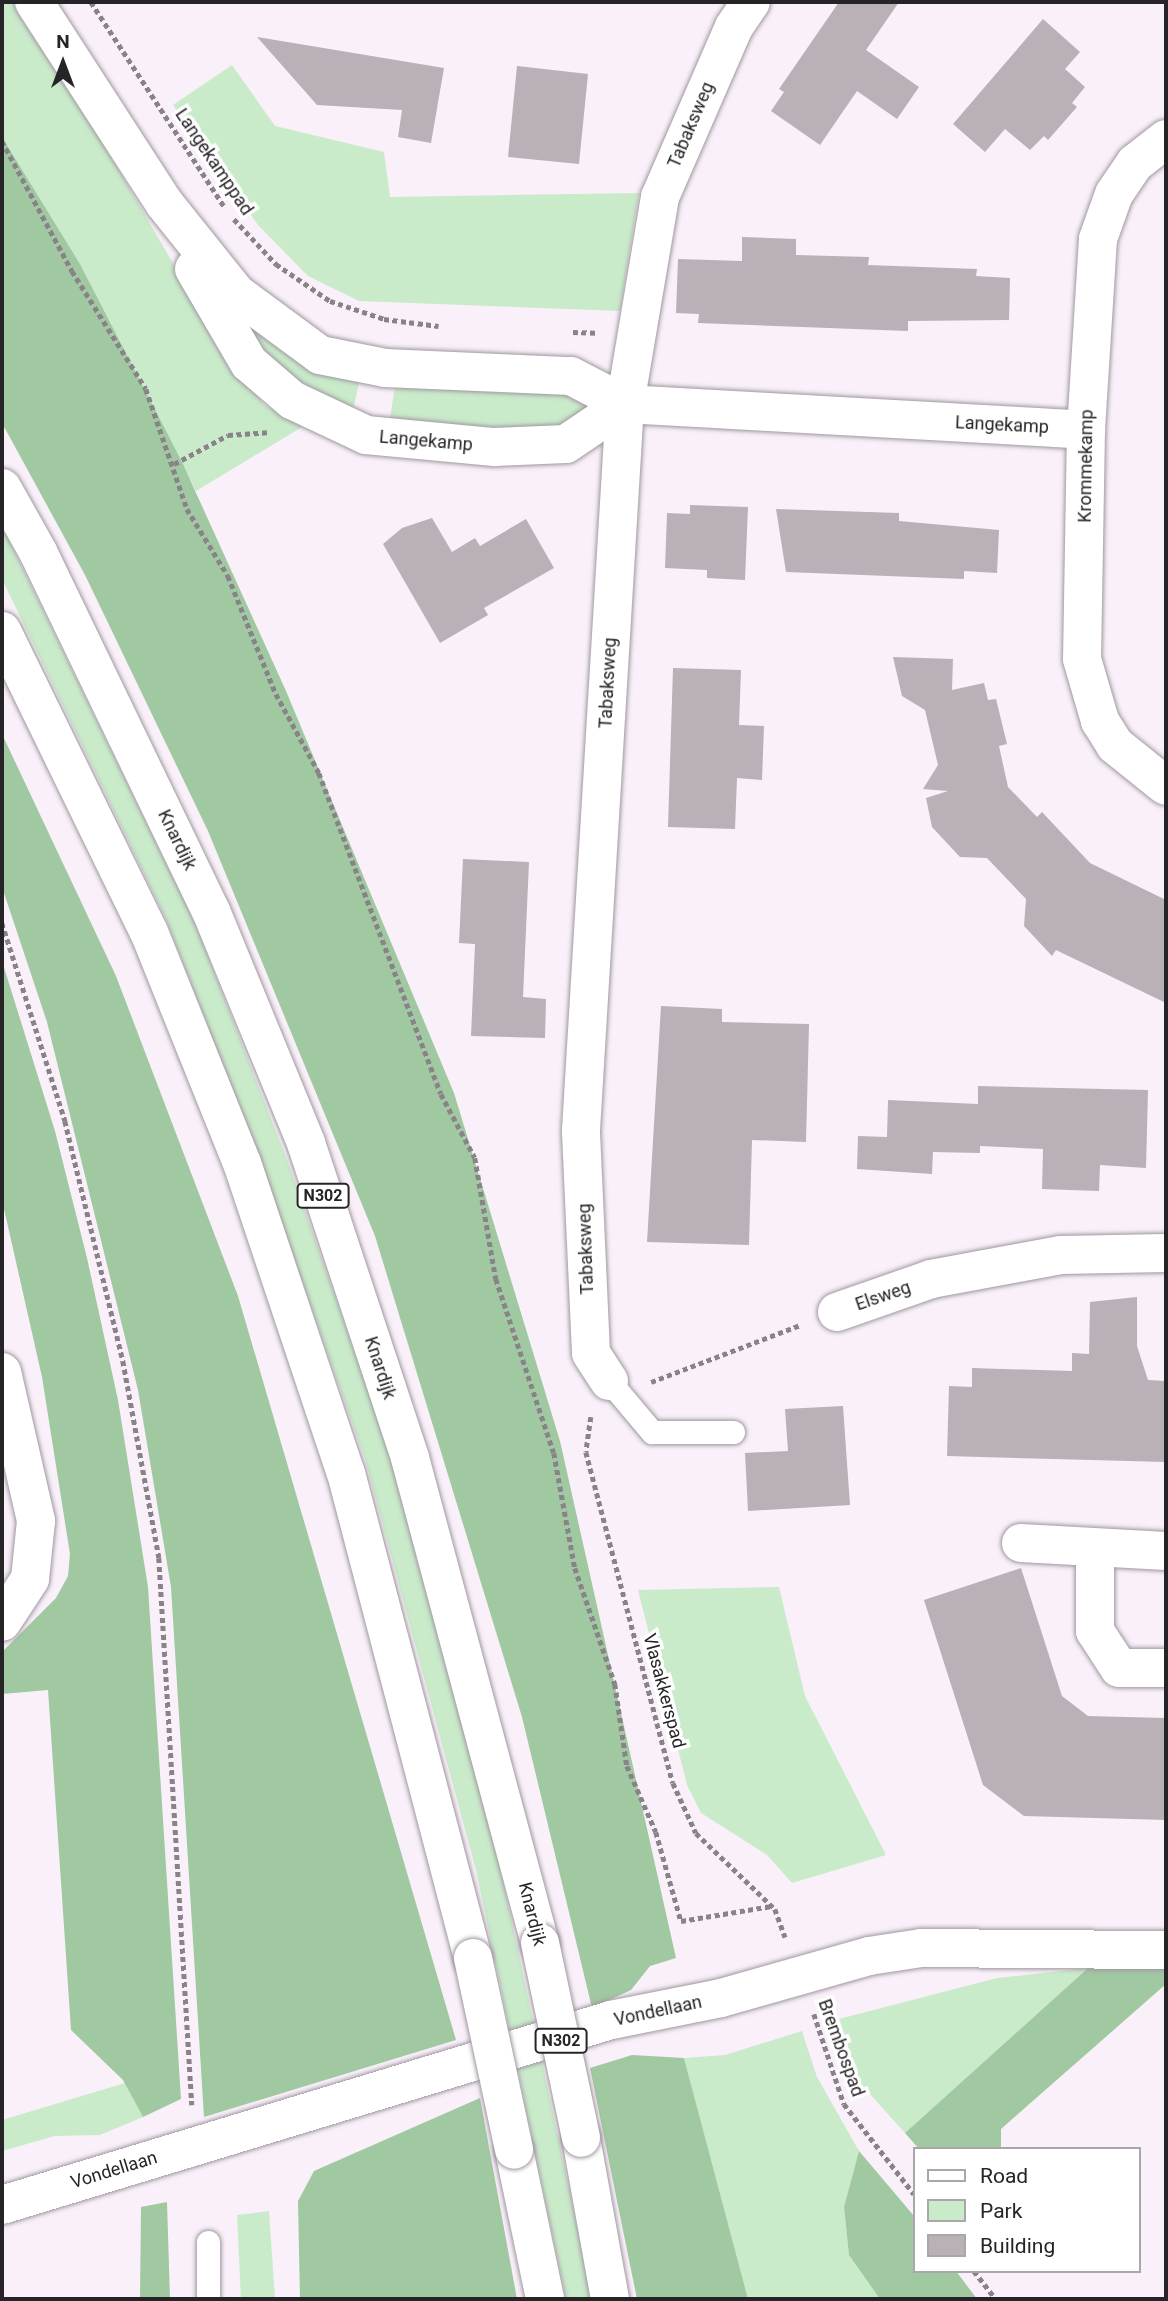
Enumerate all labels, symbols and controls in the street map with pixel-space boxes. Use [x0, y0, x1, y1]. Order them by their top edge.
north arrow [28, 28, 98, 98]
text: N [56, 30, 70, 53]
street label: Tabaksweg [663, 79, 719, 171]
street label: Langekamppad [170, 105, 258, 219]
street label: Krommekamp [1074, 409, 1098, 523]
street label: Langekamp [955, 412, 1049, 438]
street label: Langekamp [378, 426, 474, 456]
street label: Tabaksweg [595, 637, 621, 729]
street label: Knardijk [153, 806, 201, 874]
road number: N302 [295, 1184, 351, 1208]
street label: Tabaksweg [574, 1203, 598, 1295]
street label: Elsweg [853, 1276, 913, 1316]
street label: Knardijk [360, 1334, 400, 1402]
street label: Vlasakkerspad [638, 1631, 690, 1751]
street label: Knardijk [514, 1880, 550, 1948]
street label: Vondellaan [612, 1991, 704, 2031]
street label: Brembospad [813, 1996, 869, 2100]
road number: N302 [533, 2028, 589, 2054]
street label: Vondellaan [68, 2147, 160, 2193]
legend [912, 2147, 1140, 2273]
text: Road [980, 2164, 1028, 2188]
text: Park [980, 2199, 1022, 2223]
text: Building [980, 2234, 1055, 2258]

